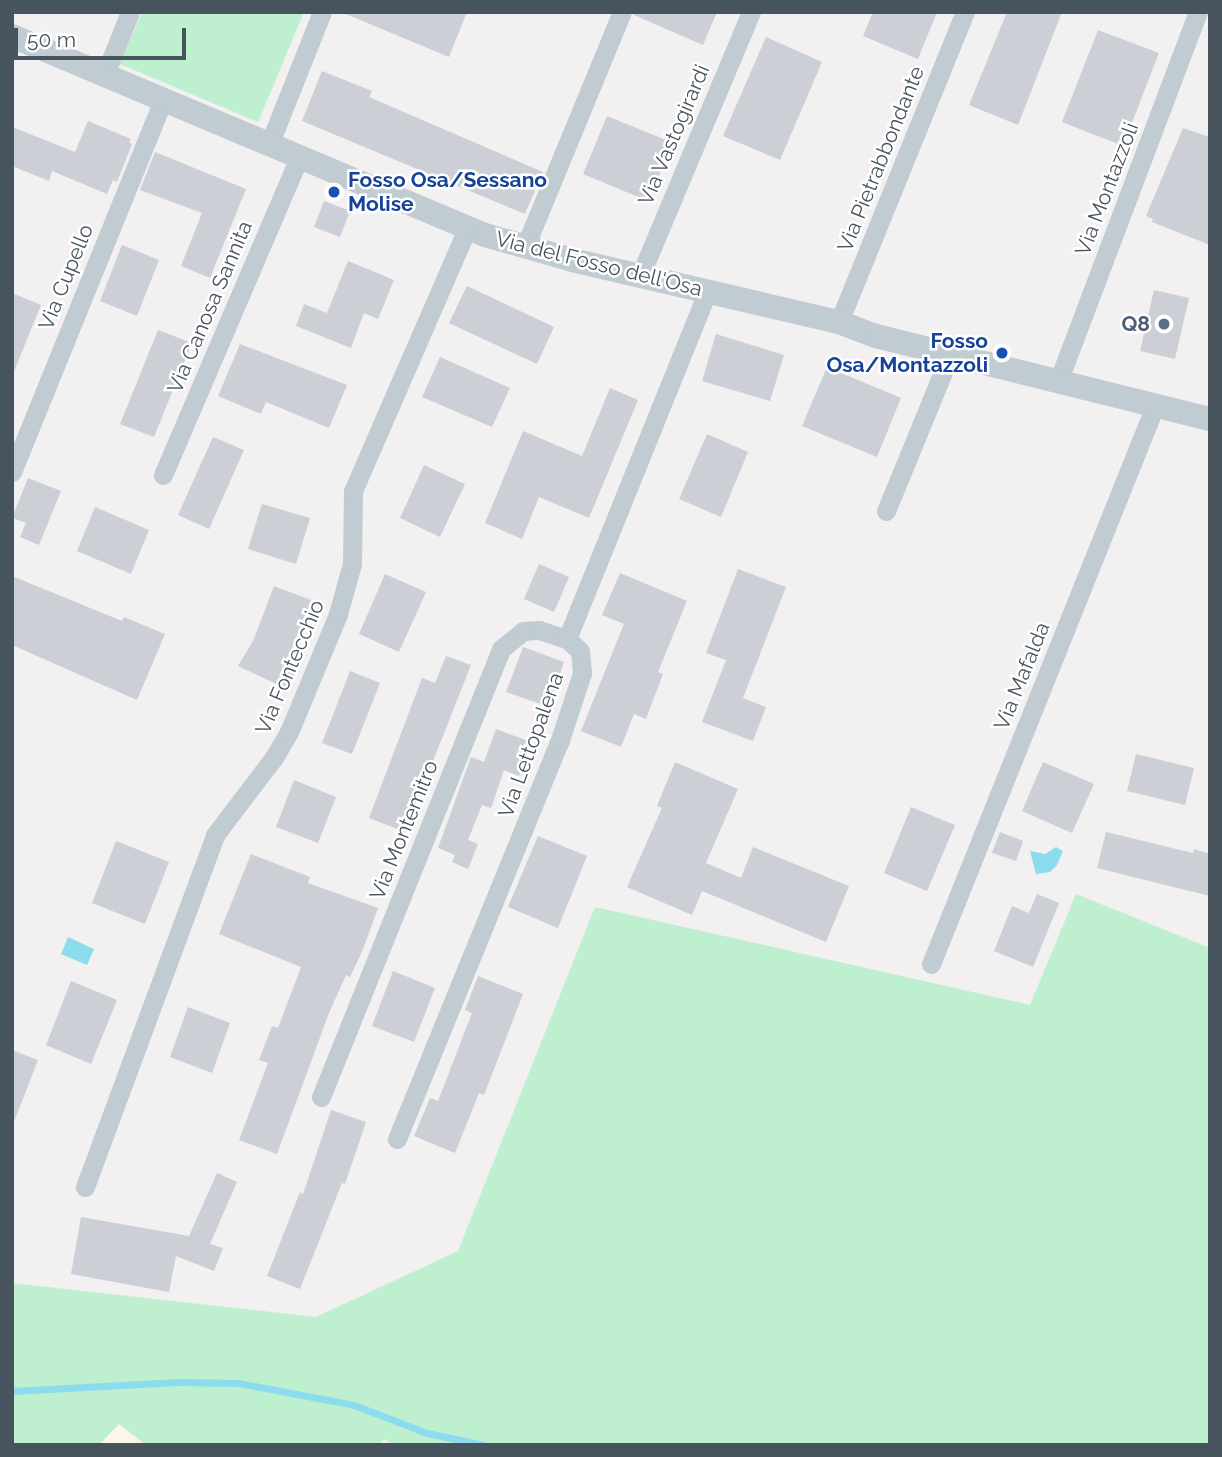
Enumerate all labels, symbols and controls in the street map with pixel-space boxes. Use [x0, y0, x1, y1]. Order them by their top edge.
scale bar [18, 14, 189, 58]
text: 50 m [27, 27, 76, 52]
street label: Via Vastogirardi [633, 61, 715, 209]
street label: Via Pietrabbondante [832, 63, 930, 255]
street label: Via Montazzoli [1070, 119, 1144, 259]
place label: Fosso Osa/Sessano Molise [348, 167, 547, 217]
marker: Fosso Osa/Sessano Molise [326, 184, 342, 200]
street label: Via Canosa Sannita [162, 217, 258, 397]
street label: Via Cupello [33, 220, 99, 334]
street label: Via del Fosso dell'Osa [493, 226, 705, 302]
place label: Q8 [1121, 311, 1150, 337]
marker: Q8 [1156, 316, 1172, 332]
place label: Fosso Osa/Montazzoli [826, 328, 988, 378]
marker: Fosso Osa/Montazzoli [994, 345, 1010, 361]
street label: Via Fontecchio [250, 596, 330, 738]
street label: Via Mafalda [989, 618, 1055, 734]
street label: Via Lettopalena [493, 669, 569, 821]
street label: Via Montemitro [365, 757, 443, 903]

